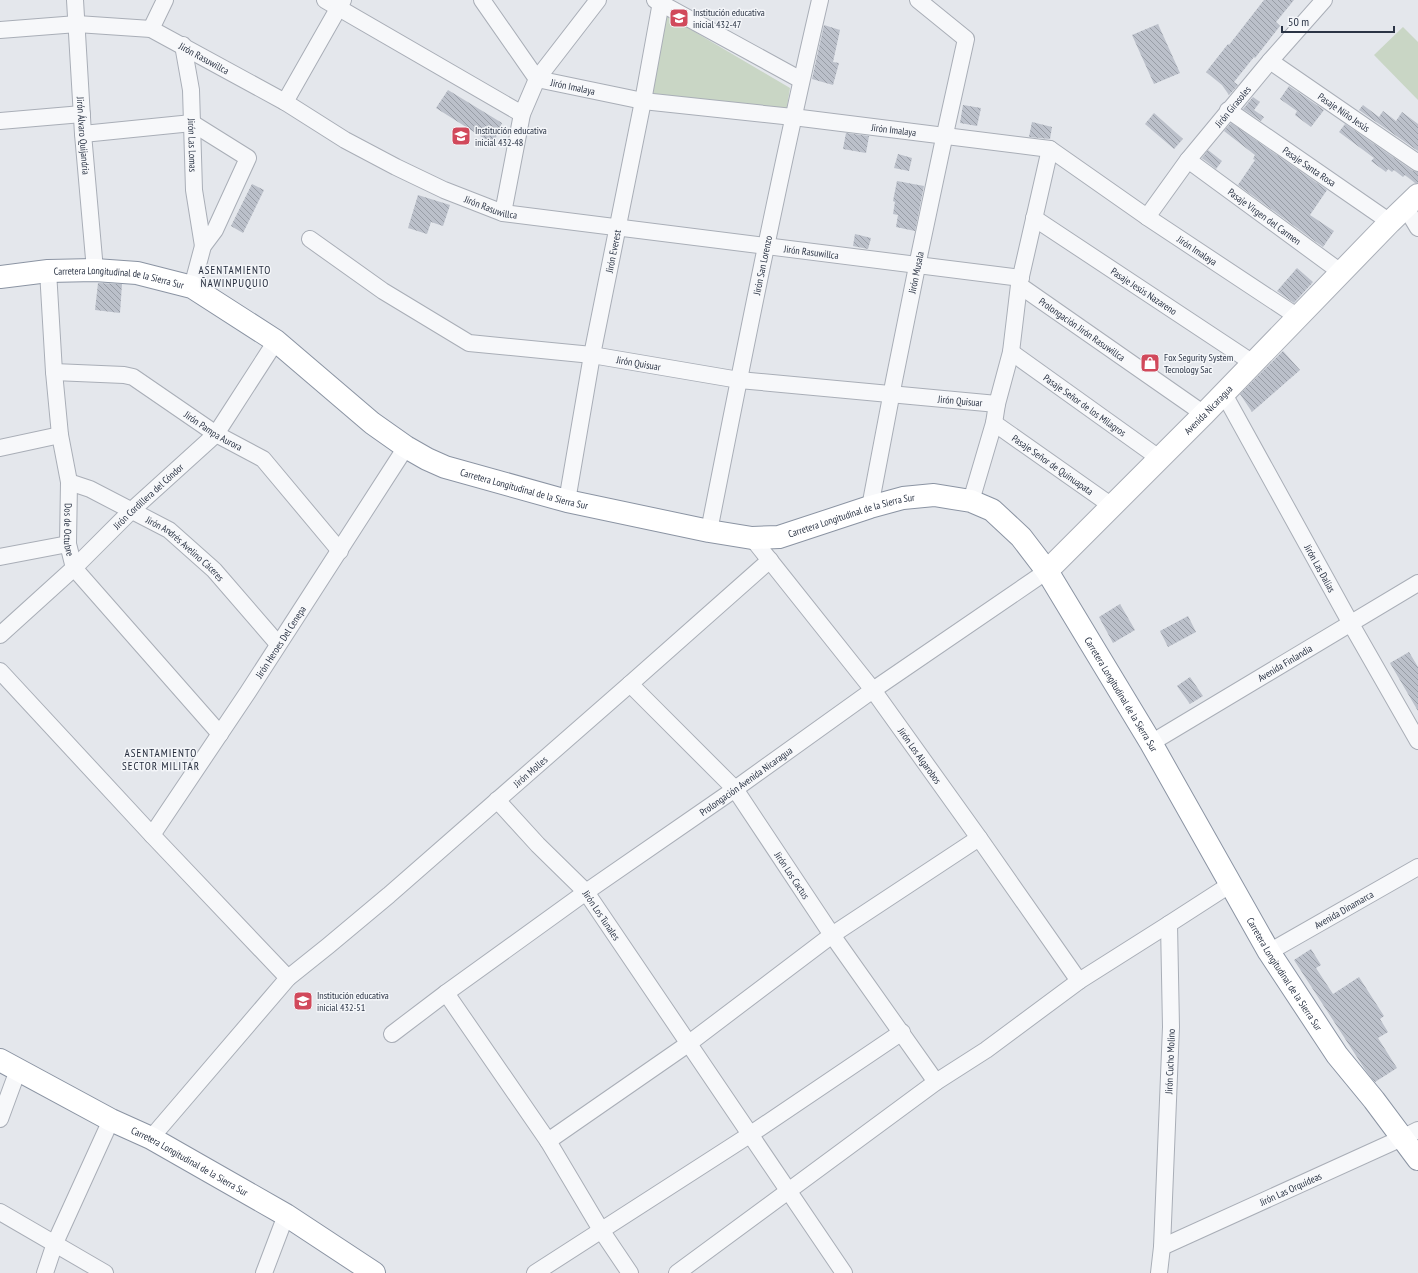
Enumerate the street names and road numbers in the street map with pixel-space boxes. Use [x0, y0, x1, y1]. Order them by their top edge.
street label: Jirón Rasuwillca [176, 39, 231, 77]
street label: Jirón Imalaya [548, 76, 596, 98]
street label: Jirón Girasoles [1211, 83, 1254, 131]
street label: Pasaje Niño Jesús [1315, 90, 1373, 135]
street label: Jirón Álvaro Quijandria [74, 96, 93, 175]
street label: Jirón Las Lomas [185, 117, 199, 173]
street label: Jirón Imalaya [870, 121, 917, 139]
street label: Pasaje Santa Rosa [1280, 144, 1338, 190]
street label: Pasaje Virgen del Carmen [1225, 185, 1303, 248]
street label: Jirón Rasuwillca [462, 192, 518, 222]
street label: Jirón Everest [602, 228, 624, 275]
street label: Jirón Imalaya [1174, 232, 1219, 269]
street label: Jirón San Lorenzo [750, 235, 775, 297]
street label: Jirón Rasuwillca [782, 242, 839, 262]
street label: Jirón Musala [905, 250, 927, 296]
street label: Carretera Longitudinal de la Sierra Sur [54, 264, 186, 292]
street label: Pasaje Jesús Nazareno [1108, 265, 1179, 318]
street label: Prolongación Jirón Rasuwillca [1036, 295, 1128, 364]
street label: Jirón Quisuar [614, 353, 662, 374]
street label: Pasaje Señor de los Milagros [1041, 371, 1129, 440]
street label: Avenida Nicaragua [1181, 383, 1235, 437]
street label: Jirón Quisuar [936, 392, 983, 410]
street label: Jirón Pampa Aurora [181, 408, 244, 454]
street label: Pasaje Señor de Quinuapata [1009, 432, 1096, 498]
street label: Jirón Cordillera del Cóndor [110, 461, 186, 533]
street label: Carretera Longitudinal de la Sierra Sur [459, 466, 589, 512]
street label: Carretera Longitudinal de la Sierra Sur [786, 491, 916, 541]
street label: Dos de Octubre [61, 503, 77, 558]
street label: Jirón Andrés Avelino Cáceres [143, 513, 227, 585]
street label: Jirón Las Dalias [1301, 541, 1339, 595]
street label: Jirón Heroes Del Cenepa [252, 603, 309, 682]
street label: Carretera Longitudinal de la Sierra Sur [1081, 635, 1161, 754]
street label: Avenida Finlandia [1255, 642, 1315, 685]
street label: Jirón Los Algarobos [895, 724, 944, 787]
street label: Prolongación Avenida Nicaragua [697, 744, 795, 819]
street label: Jirón Molles [510, 753, 551, 791]
street label: Jirón Los Cactus [771, 848, 813, 902]
street label: Jirón Los Tunales [579, 887, 623, 943]
street label: Avenida Dinamarca [1312, 888, 1376, 932]
street label: Carretera Longitudinal de la Sierra Sur [1244, 915, 1325, 1033]
street label: Jirón Cucho Molino [1162, 1028, 1178, 1095]
street label: Carretera Longitudinal de la Sierra Sur [129, 1124, 251, 1199]
street label: Jirón Las Orquídeas [1257, 1169, 1324, 1209]

